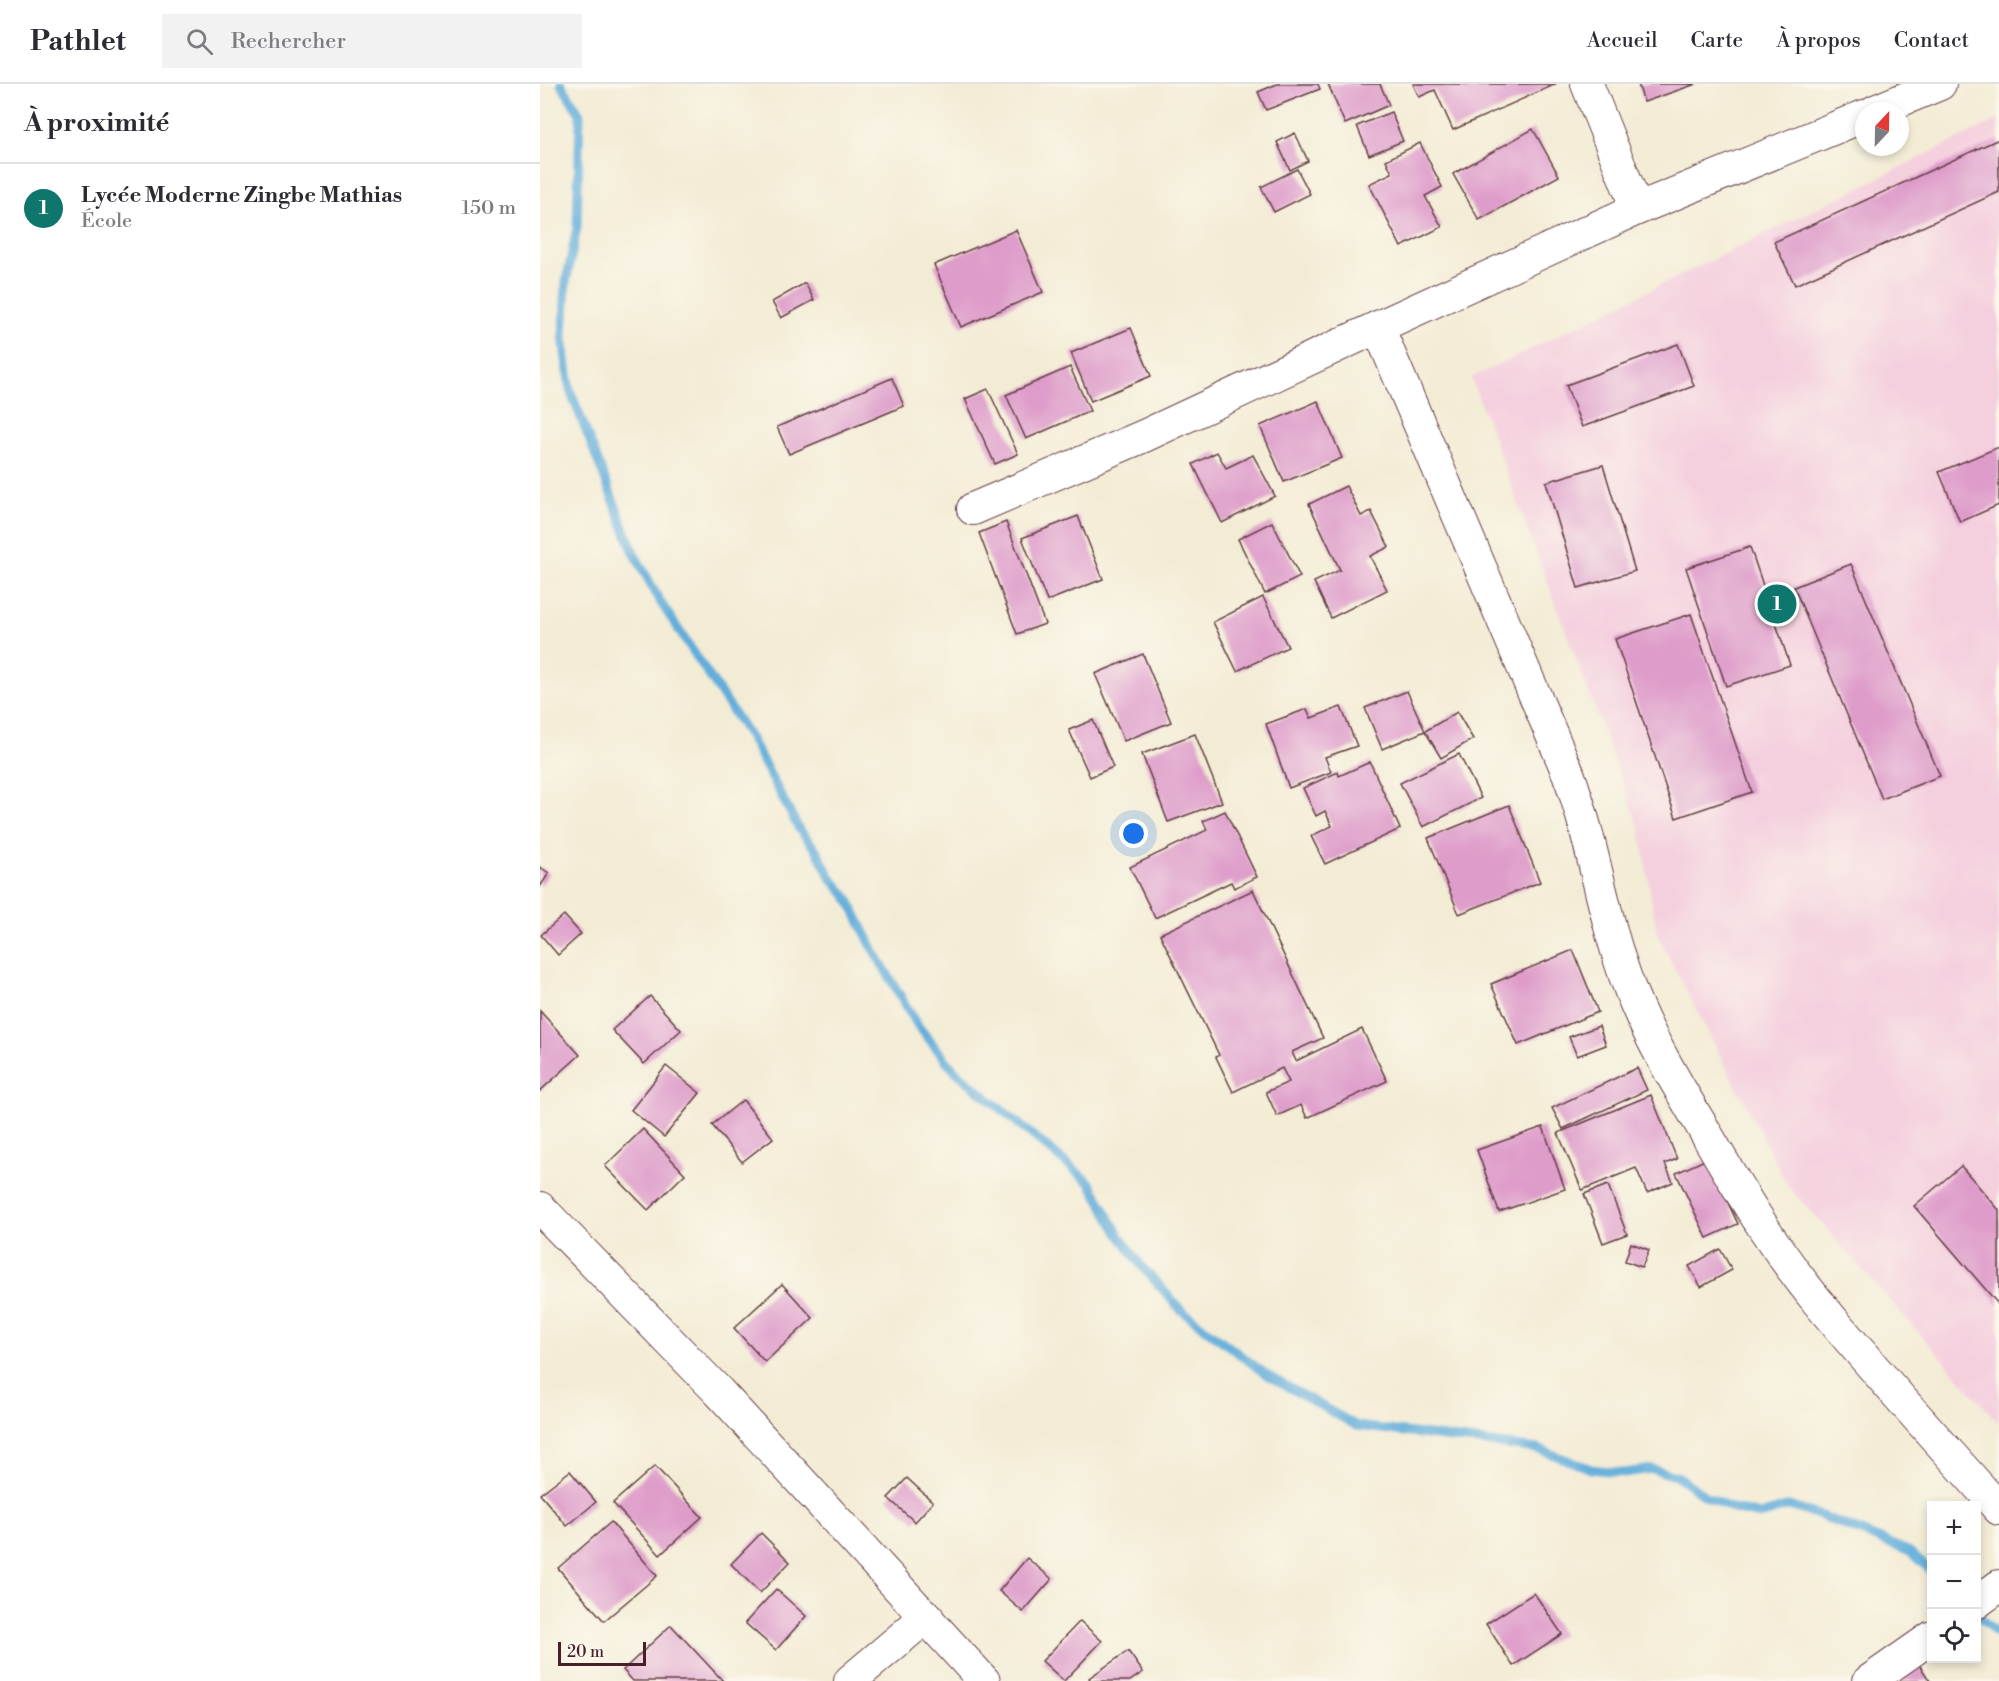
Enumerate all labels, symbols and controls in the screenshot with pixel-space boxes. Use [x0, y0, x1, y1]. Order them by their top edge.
search box [162, 14, 582, 68]
text: Pathlet [30, 24, 126, 59]
icon: search [183, 25, 216, 58]
text: Rechercher [231, 28, 346, 55]
text: Accueil [1587, 28, 1658, 54]
text: Carte [1691, 28, 1743, 54]
text: À propos [1776, 28, 1861, 54]
text: Contact [1894, 28, 1969, 54]
north arrow [1855, 102, 1909, 156]
text: À proximité [24, 107, 169, 139]
text: Lycée Moderne Zingbe Mathias [81, 182, 402, 209]
text: 1 [39, 196, 48, 221]
text: 150 m [461, 196, 516, 221]
text: École [81, 209, 132, 234]
pin: 1 [1758, 582, 1796, 626]
your location [1119, 819, 1148, 848]
map controls [1927, 1501, 1981, 1663]
button: + [1927, 1501, 1981, 1555]
button: − [1927, 1555, 1981, 1609]
button: locate [1927, 1609, 1981, 1663]
scale bar [558, 1639, 646, 1666]
text: 20 m [567, 1642, 604, 1662]

